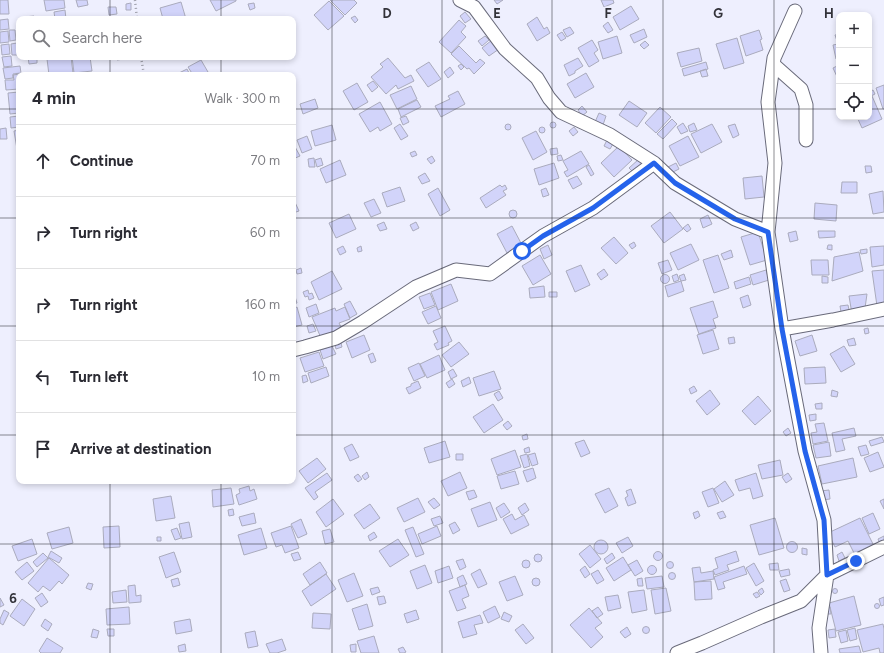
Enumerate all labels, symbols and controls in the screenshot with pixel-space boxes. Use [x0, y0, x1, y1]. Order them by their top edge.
text: D [382, 6, 392, 21]
text: E [493, 6, 501, 21]
text: F [604, 6, 612, 21]
text: G [713, 6, 723, 21]
text: H [824, 6, 834, 21]
map controls [836, 12, 872, 120]
button: + [836, 12, 872, 48]
search box [16, 16, 296, 60]
icon: search [30, 27, 52, 49]
text: Search here [62, 29, 142, 47]
button: − [836, 48, 872, 84]
button: locate [836, 84, 872, 120]
text: 4 min [32, 88, 76, 108]
text: Walk · 300 m [205, 91, 280, 106]
icon: ahead [32, 150, 54, 172]
text: Continue [70, 152, 133, 170]
text: 70 m [250, 153, 280, 168]
icon: right [32, 222, 54, 244]
text: Turn right [70, 224, 138, 242]
text: 60 m [250, 225, 280, 240]
route start [513, 242, 531, 260]
icon: right [32, 294, 54, 316]
text: Turn right [70, 296, 138, 314]
text: 160 m [245, 297, 280, 312]
icon: left [32, 366, 54, 388]
text: Turn left [70, 368, 128, 386]
text: 10 m [252, 369, 280, 384]
icon: arrive [32, 438, 54, 460]
text: Arrive at destination [70, 440, 211, 458]
route end [847, 552, 865, 570]
text: 6 [9, 591, 17, 606]

